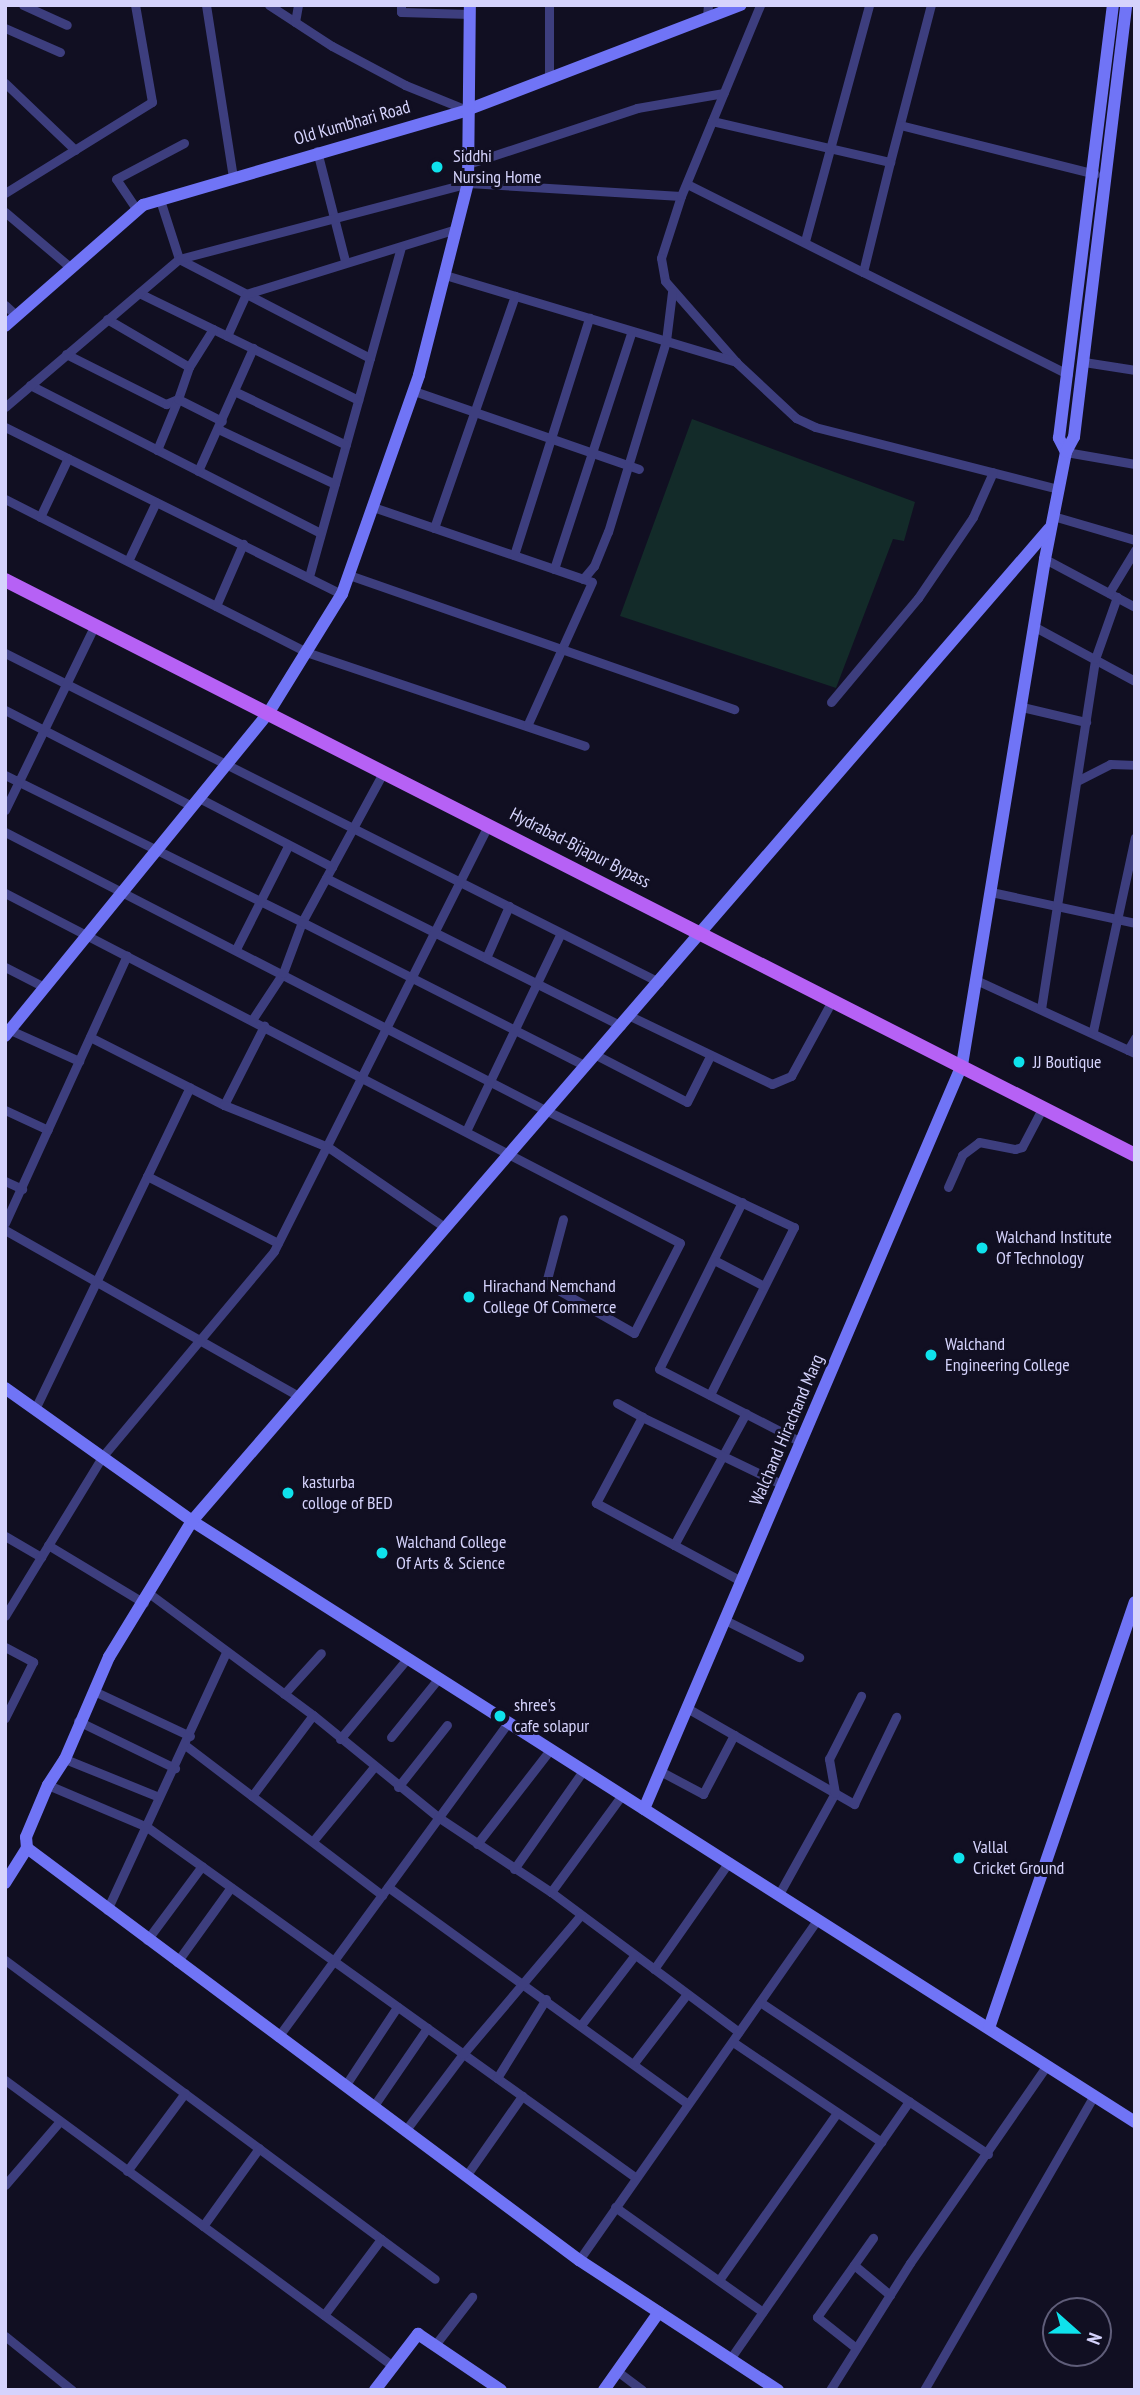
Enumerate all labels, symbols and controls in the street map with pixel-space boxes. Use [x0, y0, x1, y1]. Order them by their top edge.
street label: Old Kumbhari Road [291, 96, 413, 150]
place label: Siddhi Nursing Home [453, 146, 541, 188]
marker: Siddhi Nursing Home [427, 157, 447, 177]
street label: Hydrabad-Bijapur Bypass [506, 803, 654, 893]
place label: JJ Boutique [1033, 1051, 1101, 1073]
marker: JJ Boutique [1011, 1054, 1027, 1070]
place label: Walchand Institute Of Technology [996, 1227, 1112, 1270]
marker: Walchand Institute Of Technology [974, 1240, 990, 1256]
place label: Hirachand Nemchand College Of Commerce [483, 1276, 616, 1318]
marker: Hirachand Nemchand College Of Commerce [461, 1289, 477, 1305]
place label: Walchand Engineering College [945, 1334, 1070, 1376]
marker: Walchand Engineering College [923, 1347, 939, 1363]
street label: Walchand Hirachand Marg [745, 1351, 829, 1509]
place label: kasturba colloge of BED [302, 1472, 393, 1514]
marker: kasturba colloge of BED [280, 1485, 296, 1501]
place label: Walchand College Of Arts & Science [396, 1532, 506, 1574]
marker: Walchand College Of Arts & Science [374, 1545, 390, 1561]
place label: shree's cafe solapur [514, 1695, 589, 1738]
marker: shree's cafe solapur [492, 1708, 508, 1724]
place label: Vallal Cricket Ground [973, 1837, 1064, 1880]
marker: Vallal Cricket Ground [951, 1850, 967, 1866]
north arrow [1042, 2297, 1112, 2367]
text: N [1082, 2330, 1108, 2348]

